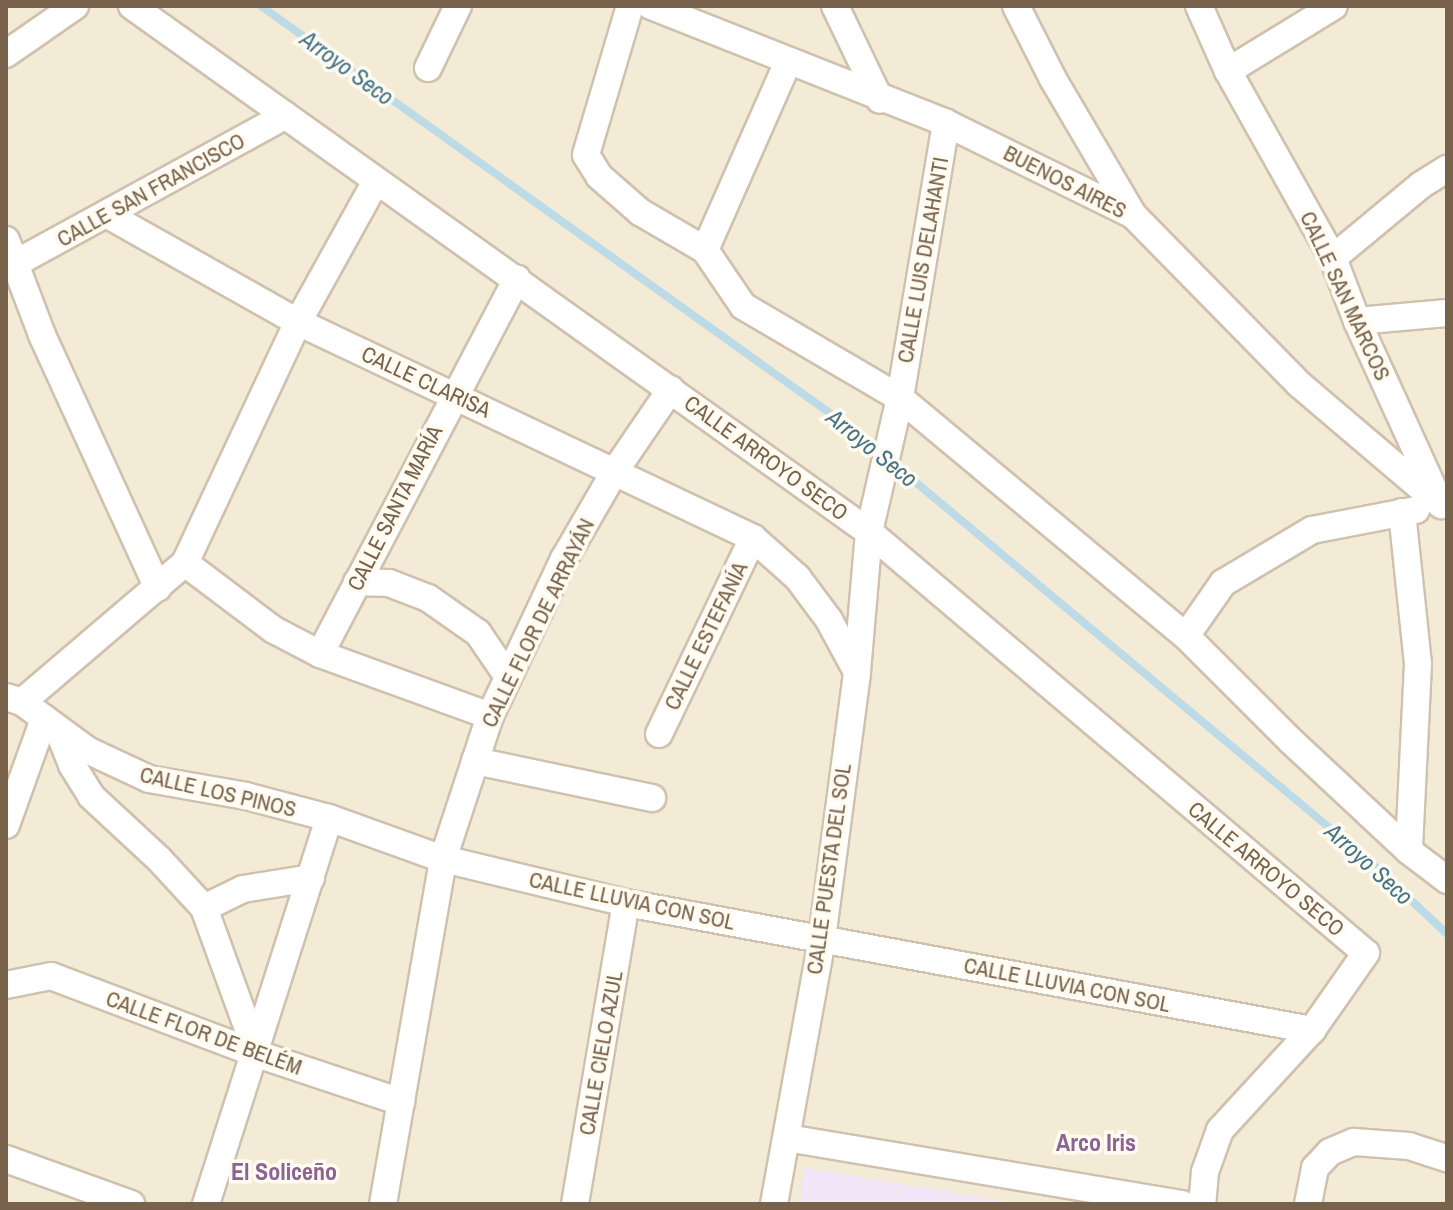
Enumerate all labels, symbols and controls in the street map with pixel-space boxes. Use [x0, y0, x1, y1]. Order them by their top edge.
water label: Arroyo Seco [295, 25, 399, 111]
street label: CALLE SAN FRANCISCO [53, 127, 249, 253]
street label: BUENOS AIRES [999, 140, 1131, 224]
street label: CALLE LUIS DELAHANTI [892, 155, 954, 365]
street label: CALLE SAN MARCOS [1294, 207, 1396, 385]
street label: CALLE CLARISA [357, 341, 495, 423]
street label: CALLE ARROYO SECO [679, 390, 853, 526]
water label: Arroyo Seco [821, 403, 923, 493]
street label: CALLE SANTA MARÍA [342, 420, 448, 596]
street label: CALLE FLOR DE ARRAYÁN [476, 514, 600, 732]
street label: CALLE ESTEFANÍA [659, 558, 753, 714]
street label: CALLE LOS PINOS [137, 761, 299, 823]
street label: CALLE PUESTA DEL SOL [801, 761, 857, 977]
street label: CALLE ARROYO SECO [1182, 796, 1350, 942]
water label: Arroyo Seco [1319, 817, 1419, 911]
street label: CALLE LLUVIA CON SOL [526, 866, 738, 936]
street label: CALLE LLUVIA CON SOL [961, 952, 1173, 1018]
street label: CALLE CIELO AZUL [573, 968, 629, 1138]
street label: CALLE FLOR DE BELÉM [102, 985, 306, 1081]
district label: Arco Iris [1056, 1129, 1136, 1157]
district label: El Soliceño [231, 1158, 337, 1186]

